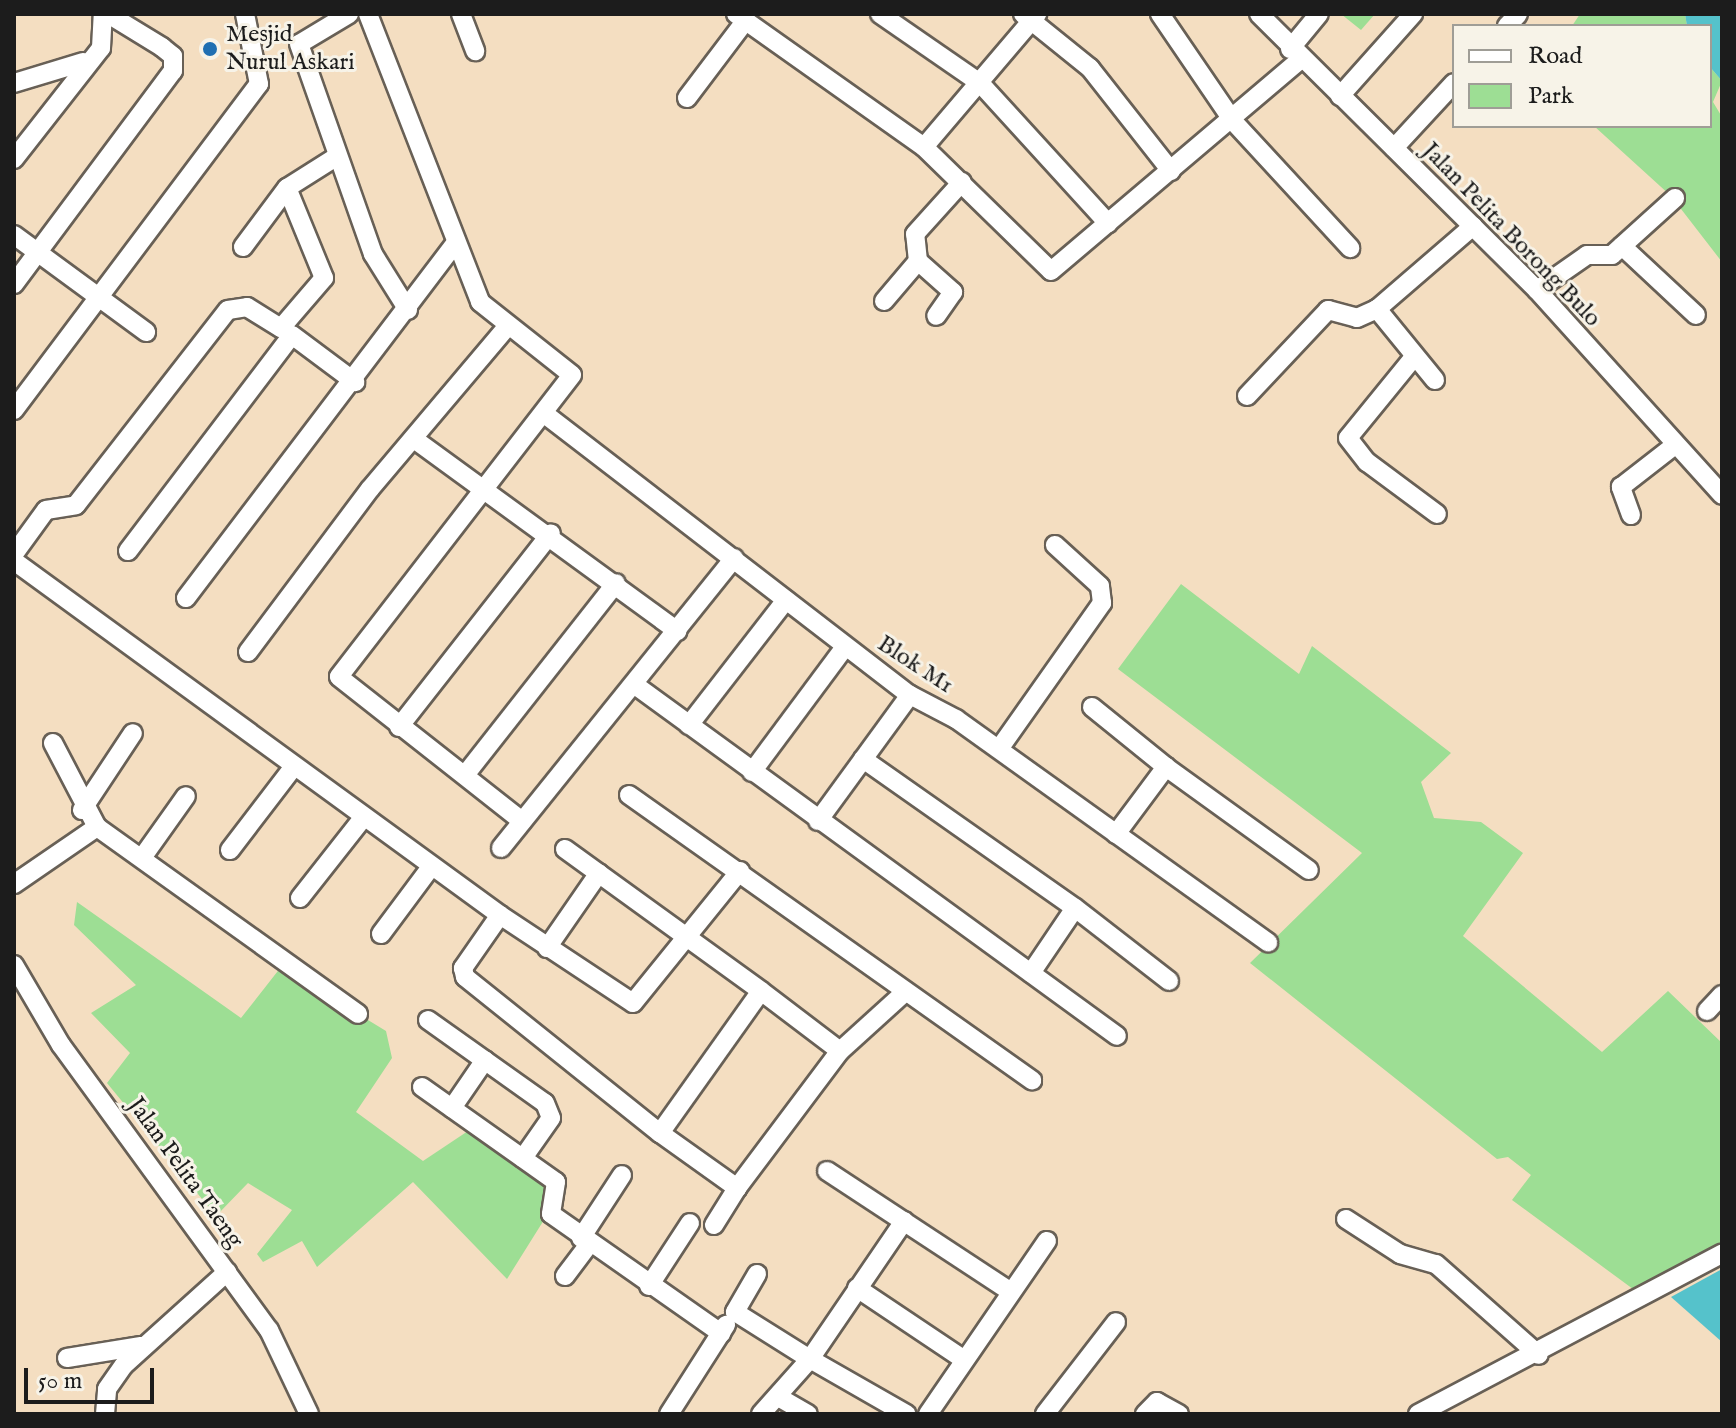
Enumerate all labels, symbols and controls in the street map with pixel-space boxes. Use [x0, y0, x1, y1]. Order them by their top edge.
place label: Mesjid Nurul Askari [226, 21, 355, 77]
legend [1452, 24, 1712, 128]
marker: Mesjid Nurul Askari [201, 40, 219, 58]
text: Road [1528, 41, 1582, 72]
text: Park [1528, 81, 1574, 112]
street label: Jalan Pelita Borong Bulo [1416, 137, 1606, 333]
street label: Blok M1 [872, 630, 958, 700]
street label: Jalan Pelita Taeng [121, 1092, 249, 1254]
scale bar [28, 1352, 158, 1402]
text: 50 m [38, 1366, 82, 1397]

